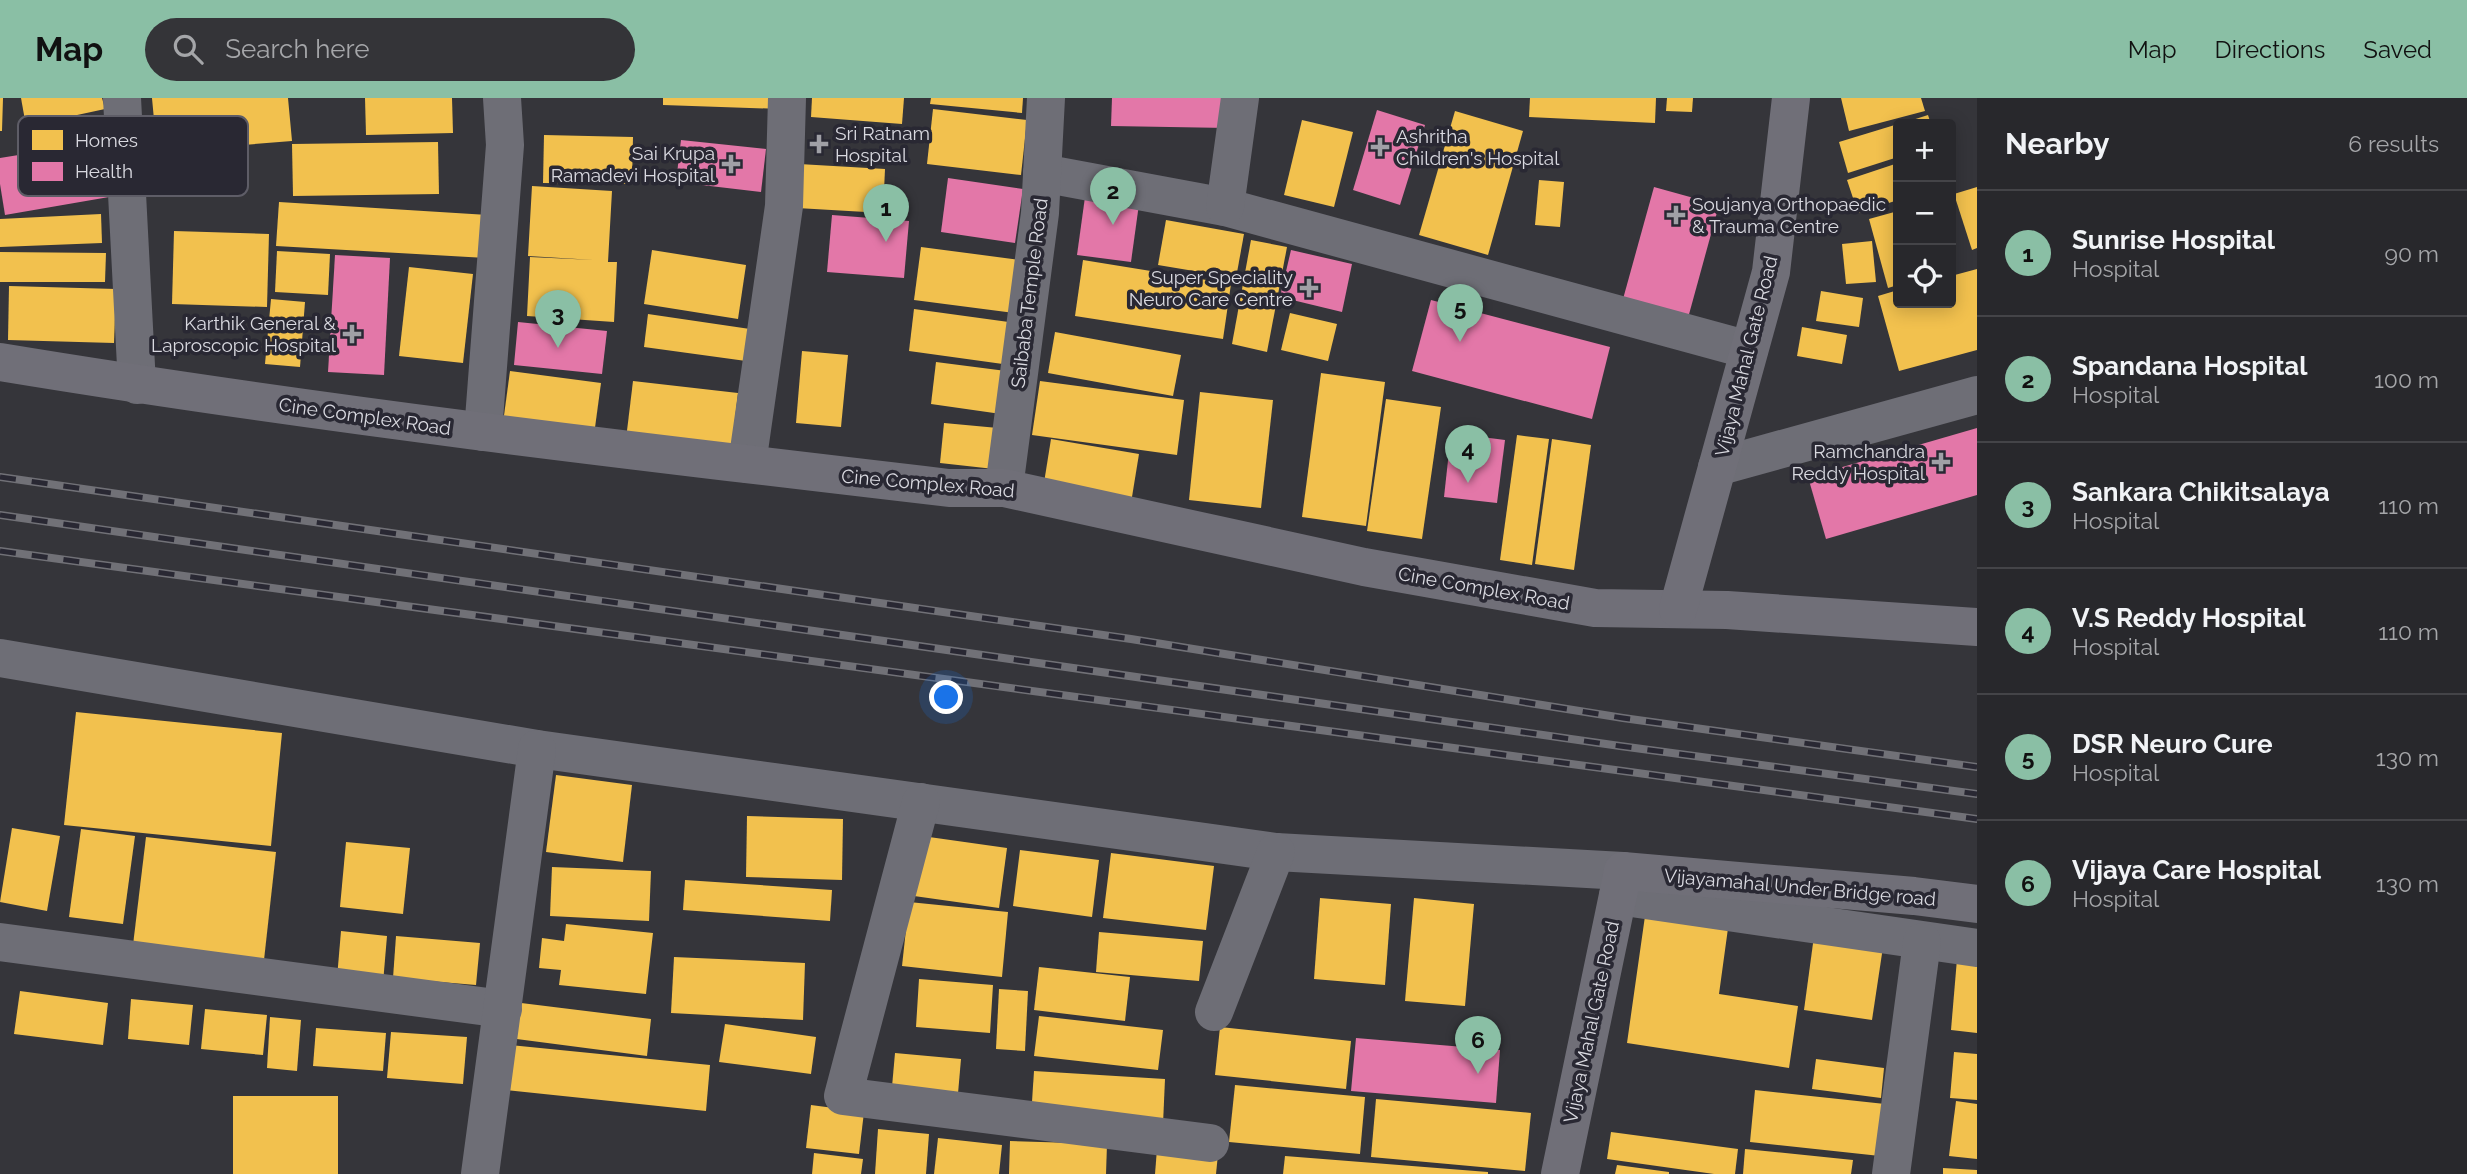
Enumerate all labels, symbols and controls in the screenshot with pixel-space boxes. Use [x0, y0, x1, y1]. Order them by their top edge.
search box [145, 18, 635, 81]
text: Map [35, 30, 103, 69]
icon: search [169, 30, 207, 68]
text: Search here [225, 34, 370, 64]
text: Map [2128, 35, 2177, 64]
text: Directions [2215, 35, 2325, 64]
text: Saved [2363, 35, 2432, 64]
legend [18, 116, 248, 196]
map controls [1893, 119, 1956, 308]
button: + [1893, 119, 1956, 182]
place label: Sri Ratnam Hospital [835, 122, 930, 166]
place label: Ashritha Children's Hospital [1396, 125, 1560, 169]
text: Nearby [2005, 126, 2109, 161]
text: Homes [75, 129, 138, 151]
text: 6 results [2348, 130, 2439, 157]
marker: Sri Ratnam Hospital [809, 134, 829, 154]
marker: Ashritha Children's Hospital [1370, 137, 1390, 157]
place label: Sai Krupa Ramadevi Hospital [551, 142, 716, 186]
marker: Sai Krupa Ramadevi Hospital [721, 154, 741, 174]
text: Health [75, 160, 133, 182]
pin: 2 [1090, 167, 1136, 225]
button: − [1893, 182, 1956, 245]
pin: 1 [863, 184, 909, 242]
place label: Soujanya Orthopaedic & Trauma Centre [1692, 193, 1886, 237]
street label: Saibaba Temple Road [1006, 197, 1052, 389]
marker: Soujanya Orthopaedic & Trauma Centre [1666, 205, 1686, 225]
text: Sunrise Hospital [2072, 225, 2275, 255]
text: 1 [2022, 240, 2034, 267]
text: 90 m [2384, 240, 2439, 267]
button: locate [1893, 245, 1956, 308]
street label: Vijaya Mahal Gate Road [1710, 253, 1782, 459]
text: Hospital [2072, 255, 2159, 282]
place label: Super Speciality Neuro Care Centre [1129, 266, 1293, 310]
marker: Super Speciality Neuro Care Centre [1299, 278, 1319, 298]
pin: 5 [1437, 284, 1483, 342]
pin: 3 [535, 290, 581, 348]
place label: Karthik General & Laproscopic Hospital [151, 312, 337, 356]
marker: Karthik General & Laproscopic Hospital [342, 324, 362, 344]
text: Spandana Hospital [2072, 351, 2308, 381]
text: 2 [2022, 366, 2034, 393]
text: 100 m [2374, 366, 2439, 393]
text: Hospital [2072, 381, 2159, 408]
street label: Cine Complex Road [277, 393, 453, 439]
pin: 4 [1445, 425, 1491, 483]
place label: Ramchandra Reddy Hospital [1791, 440, 1926, 484]
marker: Ramchandra Reddy Hospital [1931, 452, 1951, 472]
street label: Cine Complex Road [841, 464, 1015, 502]
text: Sankara Chikitsalaya [2072, 477, 2330, 507]
text: 3 [2022, 492, 2034, 519]
text: 110 m [2378, 492, 2439, 519]
text: Hospital [2072, 507, 2159, 534]
street label: Cine Complex Road [1397, 562, 1571, 614]
text: V.S Reddy Hospital [2072, 603, 2306, 633]
text: 4 [2021, 618, 2035, 645]
text: 110 m [2378, 618, 2439, 645]
text: Hospital [2072, 633, 2159, 660]
your location [929, 680, 963, 714]
text: DSR Neuro Cure [2072, 729, 2273, 759]
text: 5 [2022, 744, 2034, 771]
text: 130 m [2376, 744, 2439, 771]
text: Hospital [2072, 759, 2159, 786]
text: Vijaya Care Hospital [2072, 855, 2321, 885]
street label: Vijayamahal Under Bridge road [1663, 864, 1937, 910]
text: 6 [2021, 870, 2035, 897]
text: 130 m [2376, 870, 2439, 897]
text: Hospital [2072, 885, 2159, 912]
street label: Vijaya Mahal Gate Road [1559, 919, 1623, 1125]
pin: 6 [1455, 1016, 1501, 1074]

